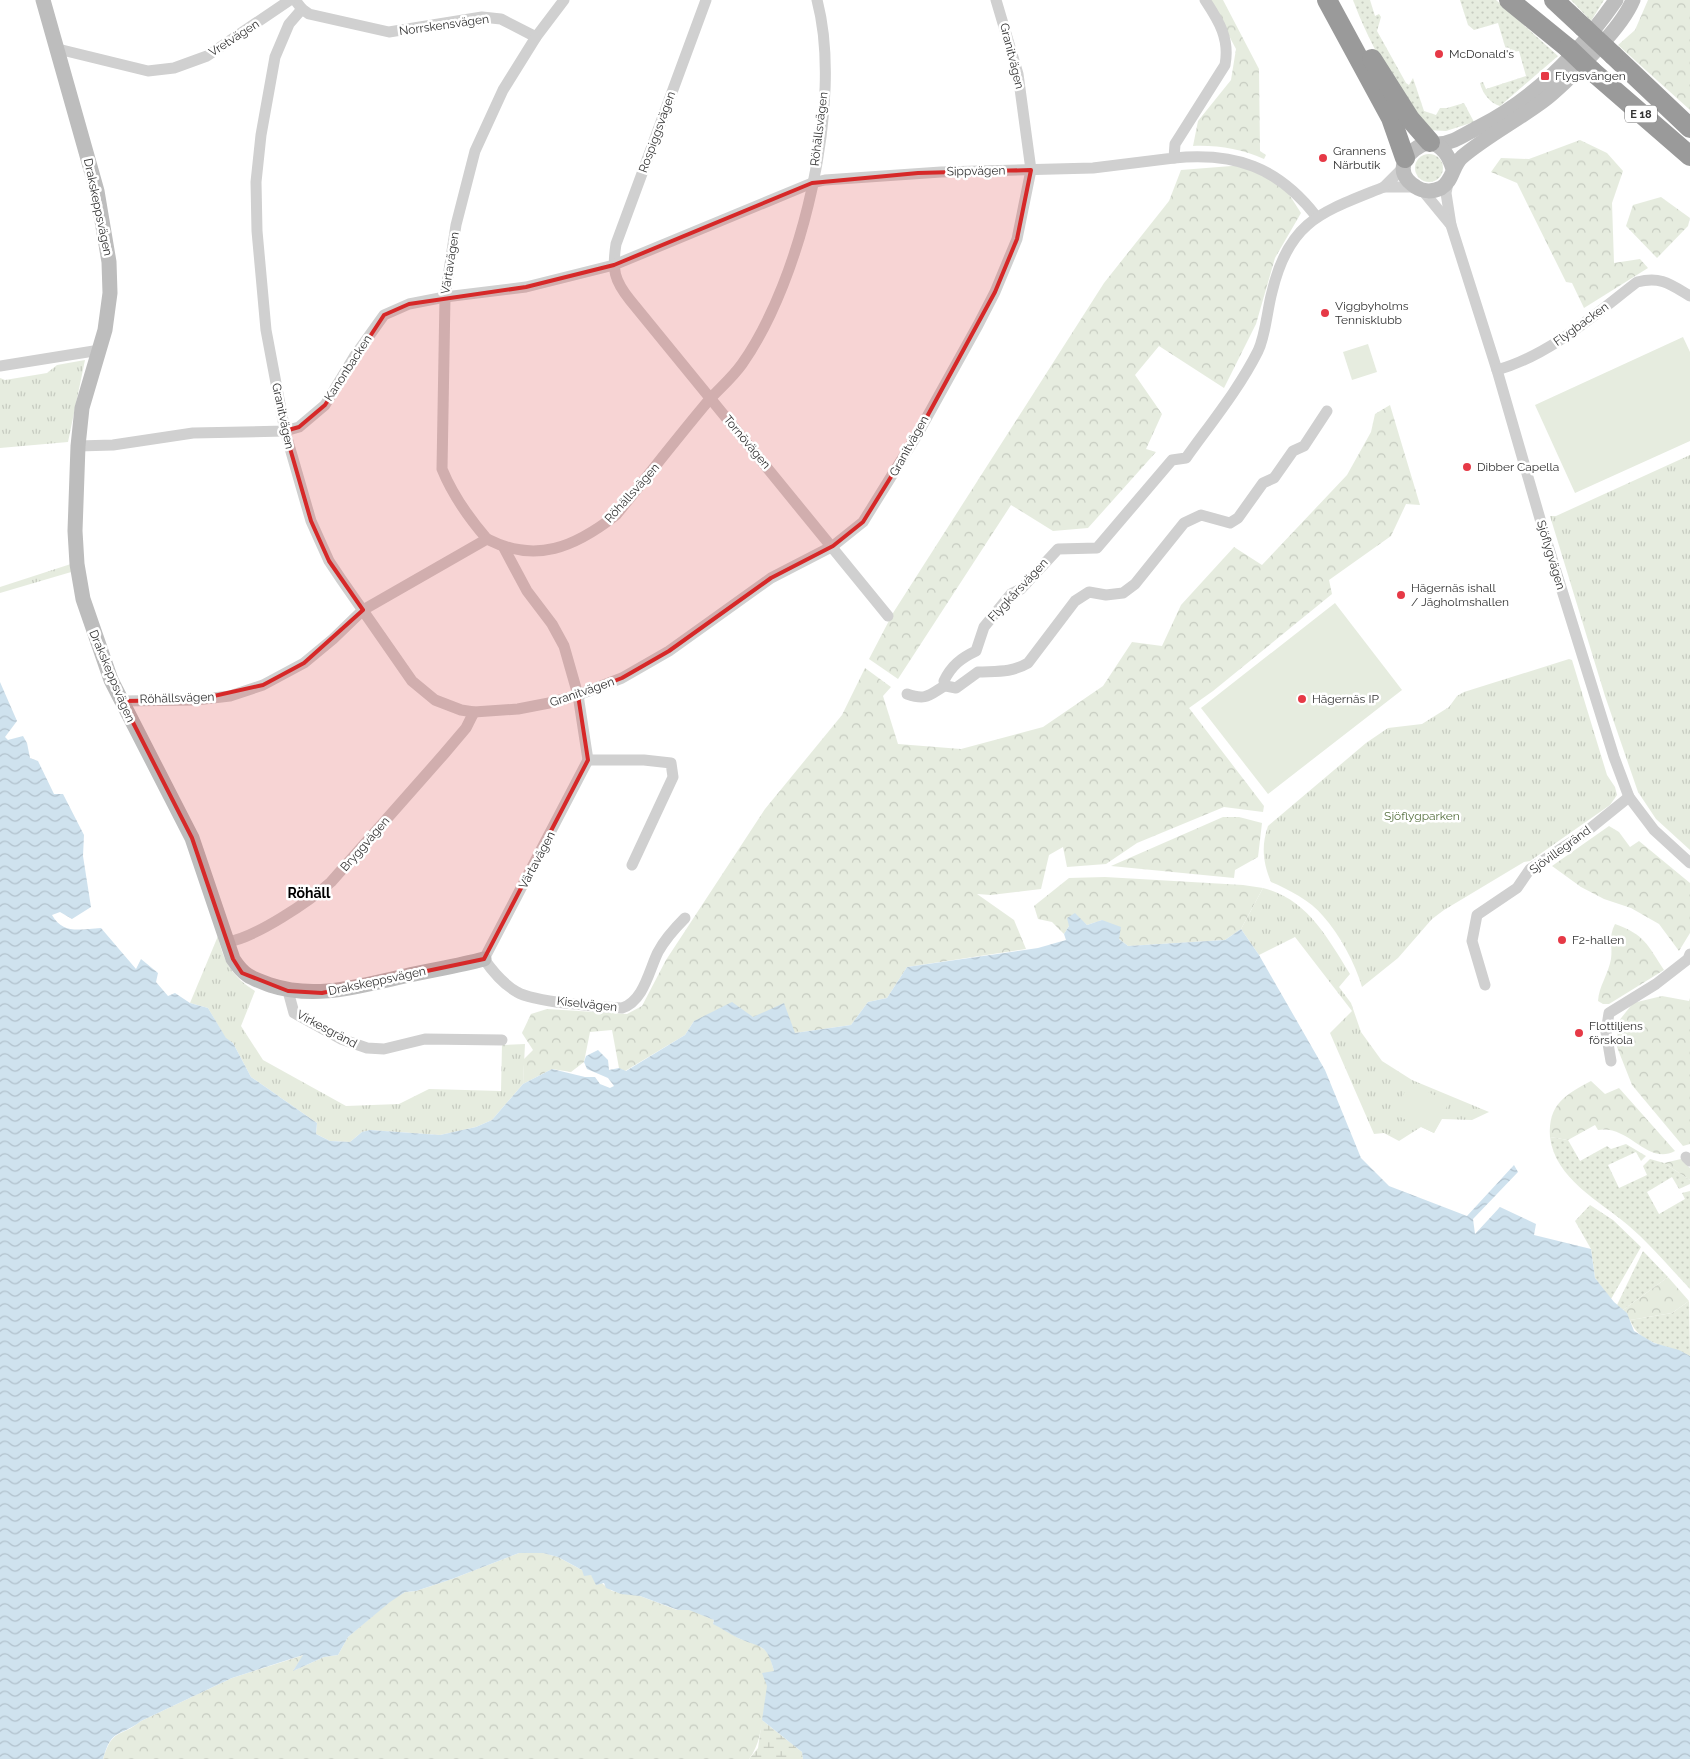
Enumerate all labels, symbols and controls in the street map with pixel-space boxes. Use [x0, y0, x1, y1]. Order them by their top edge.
street label: Norrskensvägen [398, 12, 490, 38]
street label: Vretvägen [206, 17, 262, 59]
street label: Granitvägen [997, 22, 1027, 90]
place label: McDonald's [1449, 47, 1514, 61]
marker: McDonald's [1433, 48, 1445, 60]
place label: Flygsvängen [1555, 69, 1626, 83]
marker: Flygsvängen [1539, 70, 1551, 82]
street label: Rospiggsvägen [636, 90, 678, 174]
street label: Röhällsvägen [807, 91, 831, 167]
road number: E 18 [1625, 106, 1657, 122]
place label: Grannens Närbutik [1333, 144, 1386, 172]
marker: Grannens Närbutik [1317, 152, 1329, 164]
street label: Drakskeppsvägen [81, 157, 115, 257]
street label: Sippvägen [947, 163, 1005, 179]
street label: Värtavägen [438, 231, 462, 295]
place label: Viggbyholms Tennisklubb [1335, 299, 1409, 327]
street label: Flygbacken [1551, 299, 1611, 349]
marker: Viggbyholms Tennisklubb [1319, 307, 1331, 319]
street label: Kanonbacken [321, 332, 375, 404]
street label: Granitvägen [269, 382, 297, 450]
street label: Tornövägen [721, 412, 773, 472]
street label: Granitvägen [887, 413, 931, 479]
place label: Dibber Capella [1477, 460, 1559, 474]
street label: Röhällsvägen [602, 461, 662, 525]
marker: Dibber Capella [1461, 461, 1473, 473]
street label: Sjöflygvägen [1534, 519, 1568, 591]
street label: Flygkårsvägen [985, 556, 1051, 624]
place label: Hägernäs ishall / Jägholmshallen [1411, 581, 1509, 609]
marker: Hägernäs ishall / Jägholmshallen [1395, 589, 1407, 601]
street label: Drakskeppsvägen [86, 628, 138, 724]
street label: Granitvägen [548, 674, 616, 710]
street label: Röhällsvägen [139, 690, 215, 706]
place label: Hägernäs IP [1312, 692, 1379, 706]
marker: Hägernäs IP [1296, 693, 1308, 705]
park label: Sjöflygparken [1384, 809, 1460, 823]
street label: Bryggvägen [338, 814, 392, 874]
street label: Sjövillegränd [1527, 823, 1593, 877]
street label: Värtavägen [516, 829, 558, 891]
district label: Röhäll [288, 885, 331, 901]
place label: F2-hallen [1572, 933, 1624, 947]
marker: F2-hallen [1556, 934, 1568, 946]
street label: Drakskeppsvägen [327, 964, 427, 998]
street label: Kiselvägen [556, 994, 618, 1014]
street label: Virkesgränd [294, 1007, 360, 1051]
place label: Flottiljens förskola [1589, 1019, 1643, 1047]
marker: Flottiljens förskola [1573, 1027, 1585, 1039]

